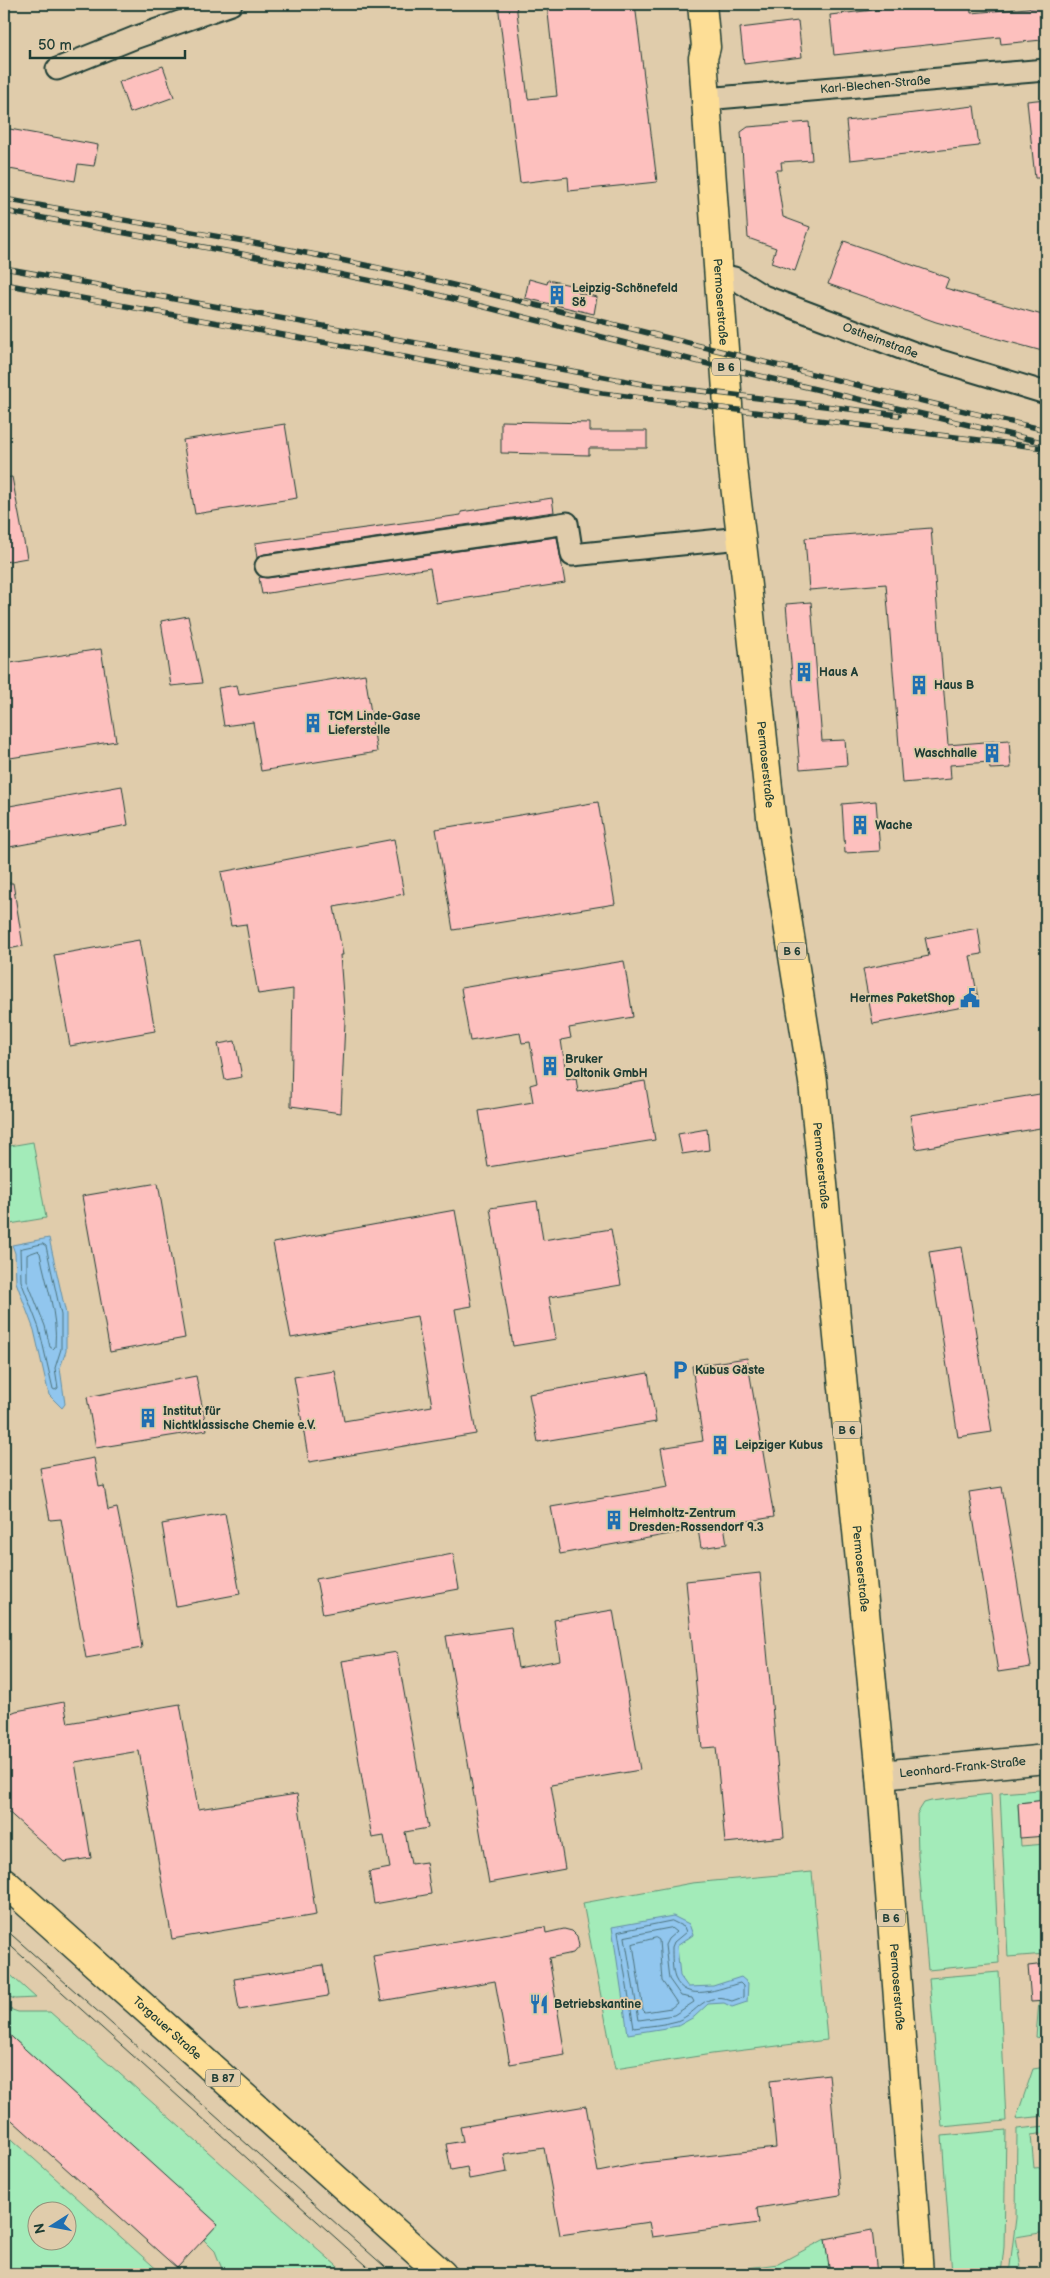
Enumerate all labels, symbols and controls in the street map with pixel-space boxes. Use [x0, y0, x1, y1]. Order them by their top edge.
scale bar [30, 28, 185, 60]
text: 50 m [38, 36, 72, 55]
street label: Karl-Blechen-Straße [820, 72, 931, 97]
street label: Permoserstraße [710, 258, 731, 346]
place label: Leipzig-Schönefeld Sö [572, 281, 678, 310]
building icon: Leipzig-Schönefeld Sö [546, 284, 568, 306]
street label: Ostheimstraße [841, 319, 920, 361]
road number: B 6 [712, 358, 740, 376]
building icon: Haus A [793, 661, 815, 683]
place label: Haus A [819, 665, 859, 680]
building icon: Haus B [908, 674, 930, 696]
place label: Haus B [934, 678, 975, 693]
place label: TCM Linde-Gase Lieferstelle [328, 709, 421, 738]
building icon: TCM Linde-Gase Lieferstelle [302, 712, 324, 734]
street label: Permoserstraße [754, 720, 778, 809]
building icon: Waschhalle [981, 742, 1003, 764]
place label: Waschhalle [914, 746, 977, 761]
building icon: Wache [849, 814, 871, 836]
place label: Wache [875, 818, 912, 833]
road number: B 6 [778, 942, 806, 959]
public building icon: Hermes PaketShop [959, 987, 981, 1009]
place label: Hermes PaketShop [850, 991, 955, 1006]
place label: Bruker Daltonik GmbH [565, 1052, 648, 1081]
building icon: Bruker Daltonik GmbH [539, 1055, 561, 1077]
street label: Permoserstraße [809, 1121, 833, 1210]
parking icon: Kubus Gäste [669, 1359, 691, 1381]
place label: Kubus Gäste [695, 1363, 765, 1378]
place label: Institut für Nichtklassische Chemie e.V. [163, 1404, 316, 1433]
building icon: Institut für Nichtklassische Chemie e.V. [137, 1407, 159, 1429]
road number: B 6 [833, 1422, 861, 1438]
building icon: Leipziger Kubus [709, 1434, 731, 1456]
place label: Leipziger Kubus [735, 1438, 823, 1453]
place label: Helmholtz-Zentrum Dresden-Rossendorf 9.3 [629, 1506, 764, 1535]
building icon: Helmholtz-Zentrum Dresden-Rossendorf 9.3 [603, 1509, 625, 1531]
street label: Permoserstraße [849, 1525, 872, 1613]
street label: Leonhard-Frank-Straße [899, 1753, 1026, 1781]
road number: B 6 [877, 1910, 905, 1926]
street label: Permoserstraße [886, 1943, 908, 2031]
street label: Torgauer Straße [130, 1993, 205, 2063]
restaurant icon: Betriebskantine [528, 1993, 550, 2015]
place label: Betriebskantine [554, 1997, 641, 2012]
road number: B 87 [206, 2070, 240, 2086]
north arrow [28, 2200, 78, 2250]
text: N [30, 2222, 49, 2235]

